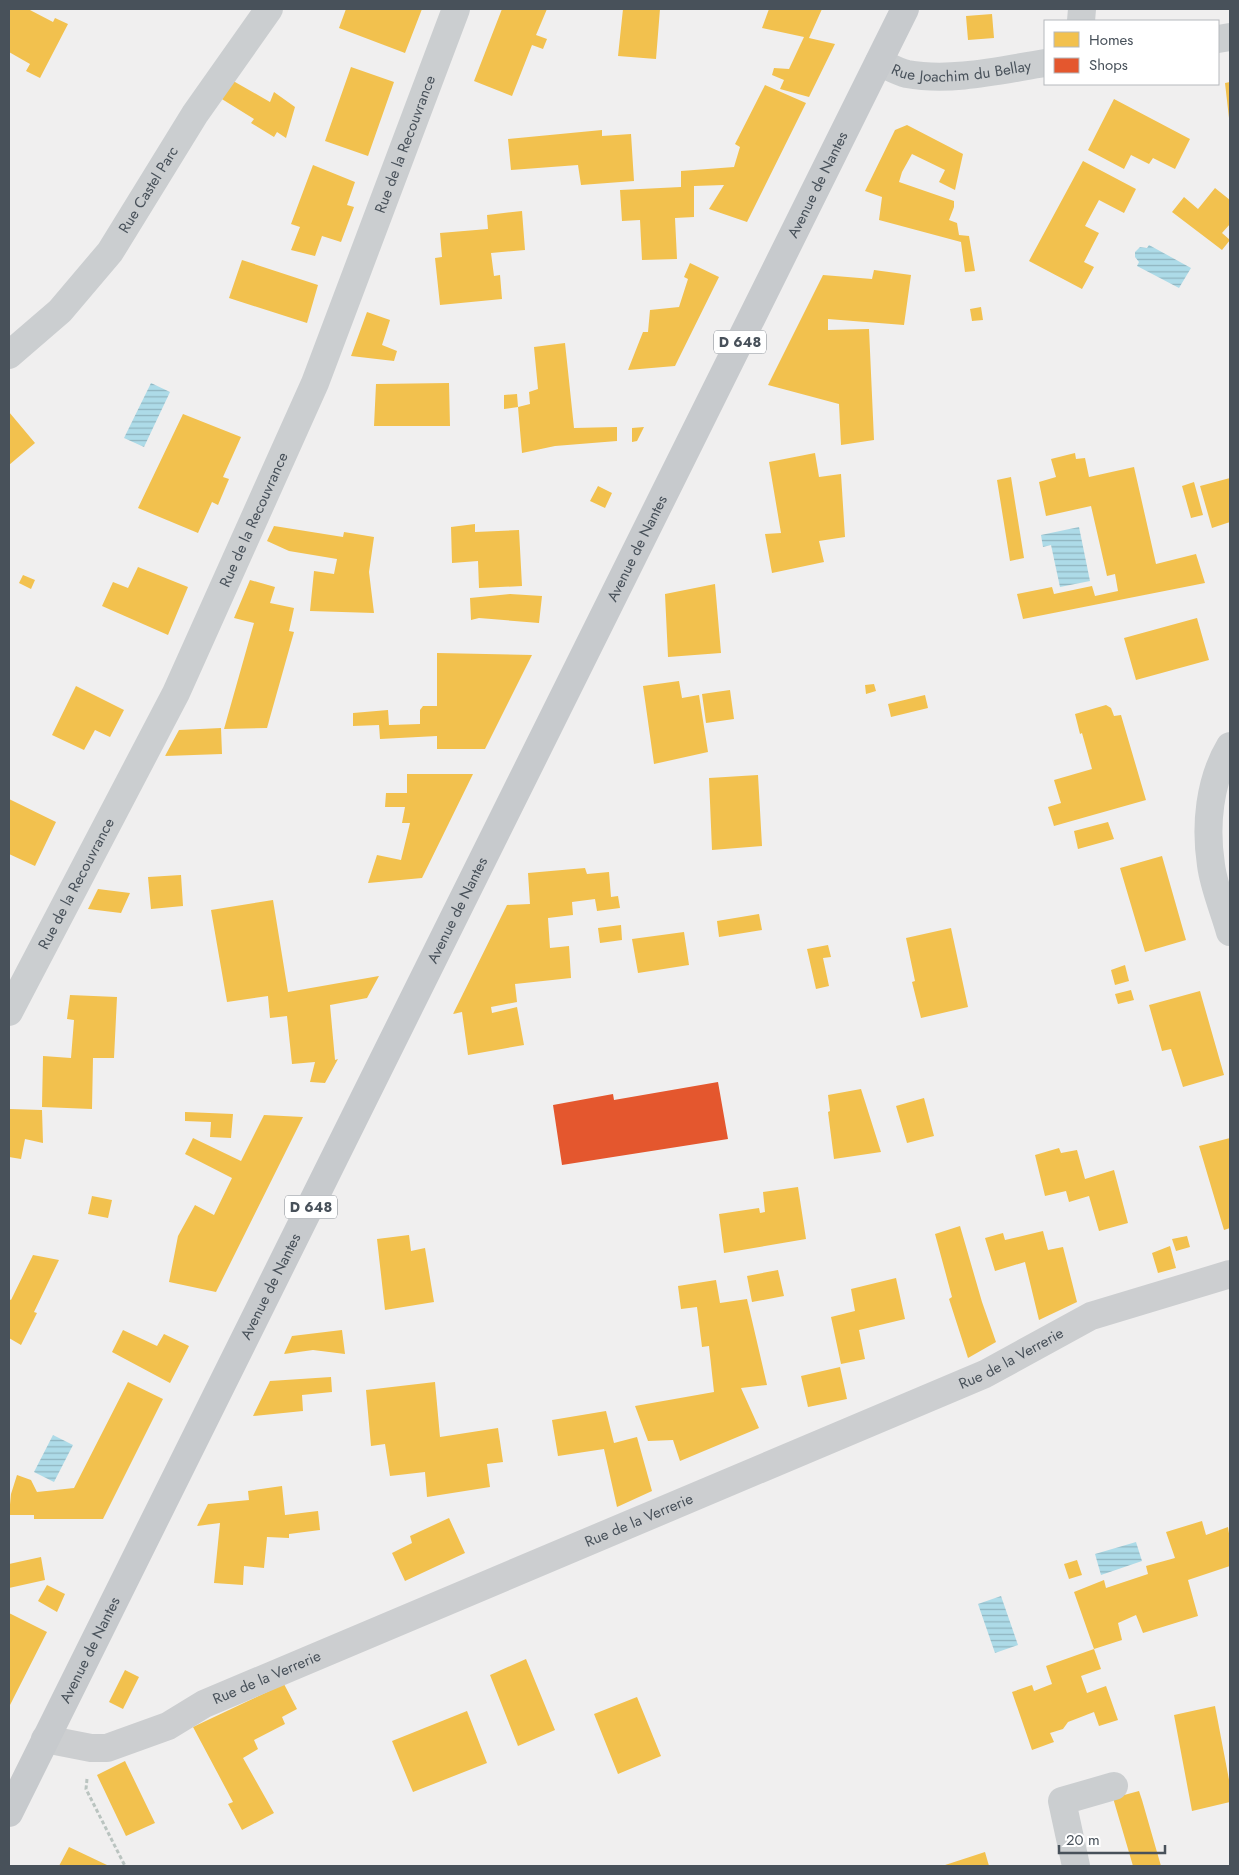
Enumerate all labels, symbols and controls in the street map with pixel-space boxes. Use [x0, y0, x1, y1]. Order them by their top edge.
legend [1044, 20, 1219, 85]
text: Homes [1089, 29, 1133, 51]
street label: Rue Joachim du Bellay [888, 54, 1033, 88]
text: Shops [1089, 54, 1128, 76]
street label: Rue de la Recouvrance [369, 72, 441, 216]
street label: Avenue de Nantes [782, 128, 853, 242]
street label: Rue Castel Parc [113, 142, 184, 237]
road number: D 648 [714, 331, 766, 354]
street label: Rue de la Recouvrance [214, 448, 294, 591]
street label: Avenue de Nantes [601, 491, 673, 605]
street label: Rue de la Recouvrance [33, 814, 120, 953]
street label: Avenue de Nantes [422, 853, 493, 967]
road number: D 648 [285, 1196, 337, 1218]
street label: Avenue de Nantes [235, 1229, 306, 1343]
street label: Rue de la Verrerie [955, 1322, 1068, 1395]
street label: Rue de la Verrerie [581, 1488, 697, 1553]
street label: Avenue de Nantes [54, 1593, 126, 1707]
street label: Rue de la Verrerie [209, 1645, 324, 1710]
scale bar [1059, 1822, 1165, 1854]
text: 20 m [1066, 1829, 1100, 1851]

